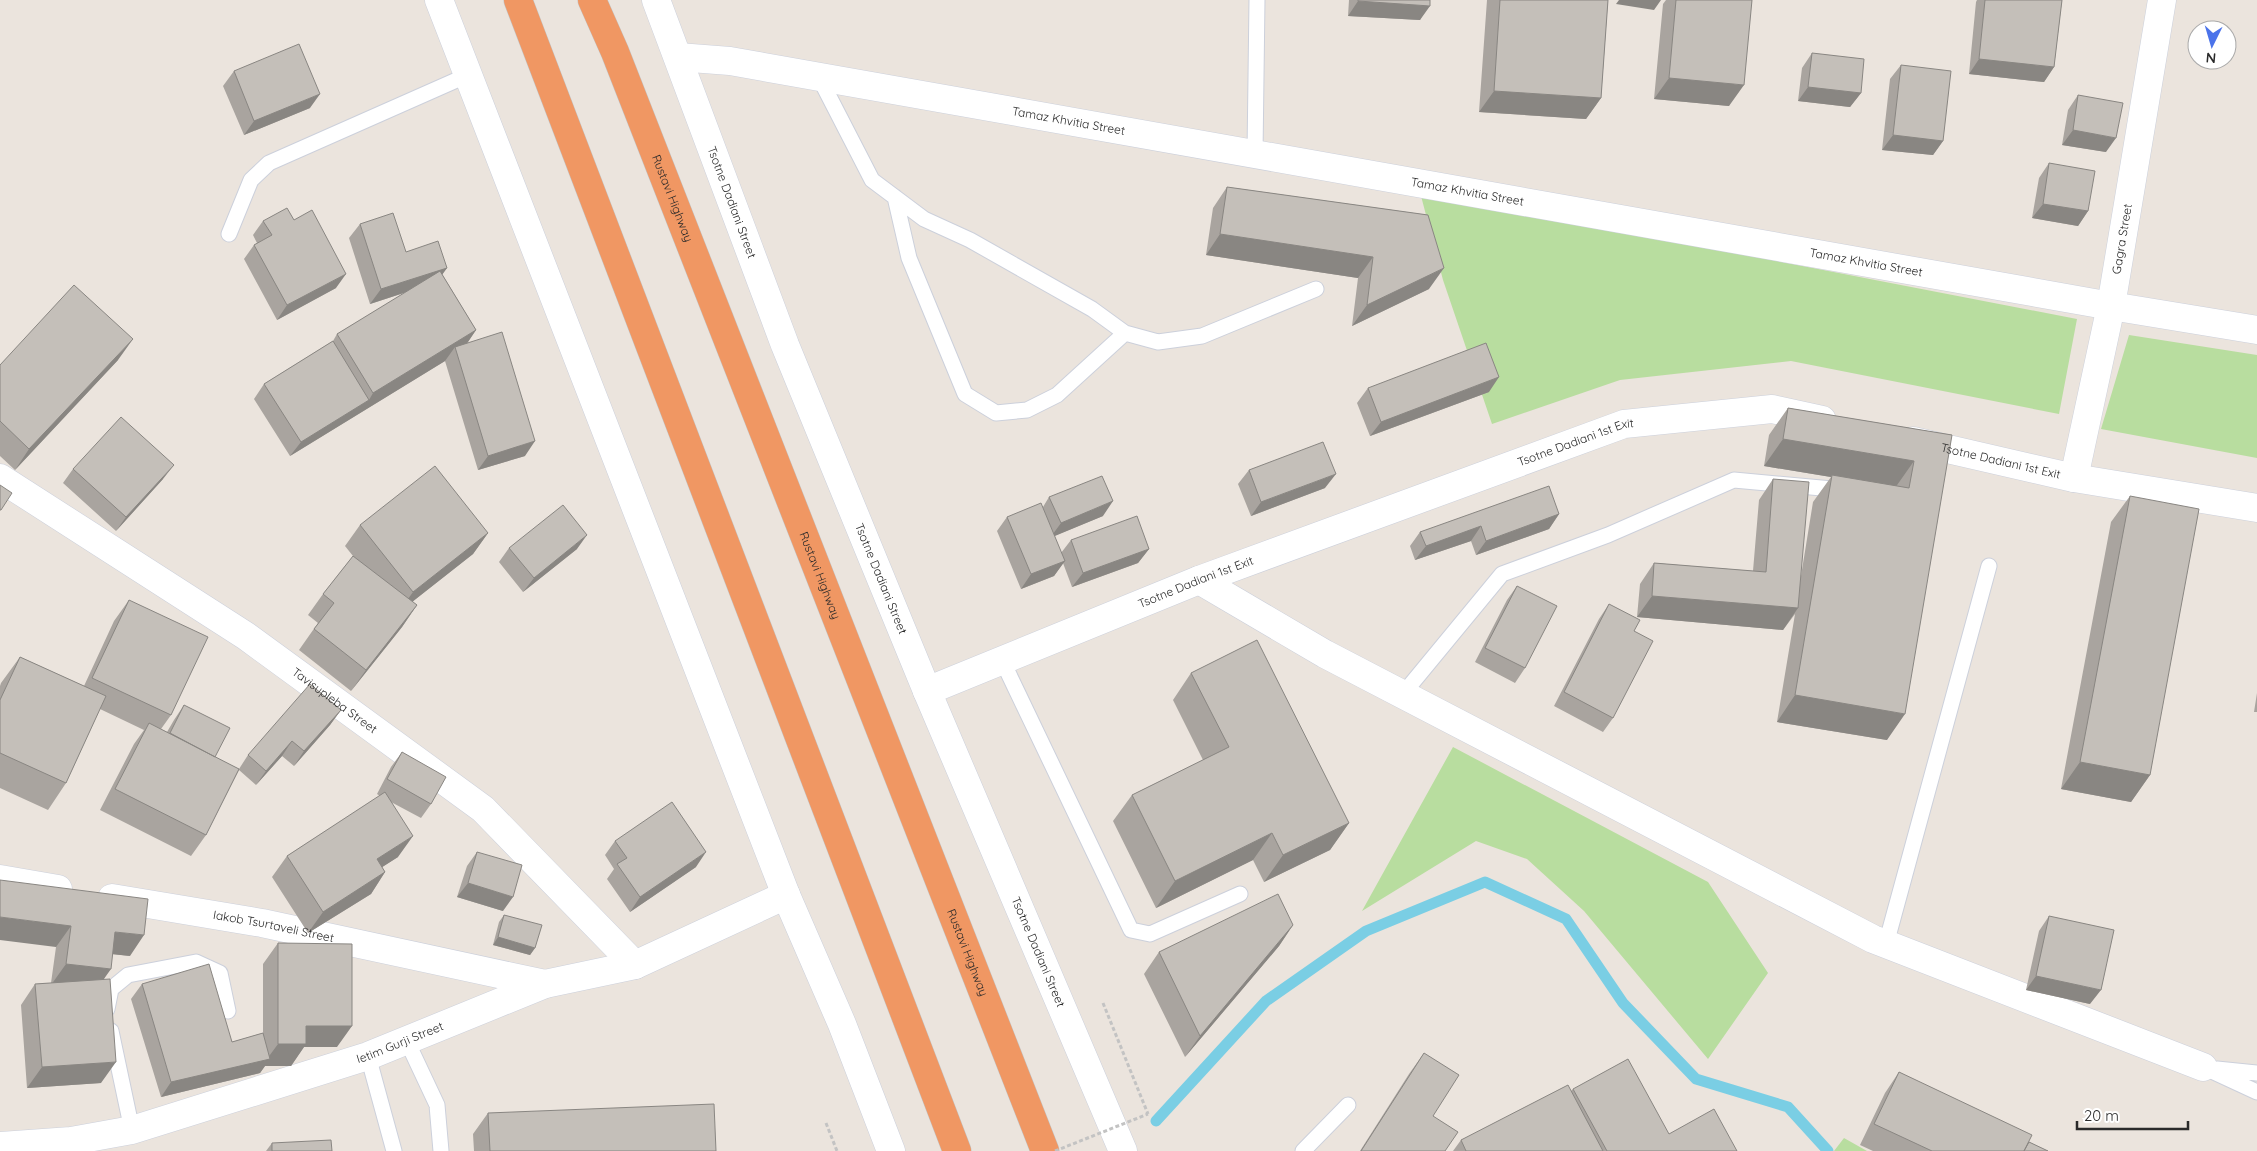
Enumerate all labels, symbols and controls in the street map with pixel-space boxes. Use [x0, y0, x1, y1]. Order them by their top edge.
north arrow [2187, 20, 2237, 70]
text: N [2205, 49, 2217, 67]
street label: Tamaz Khvitia Street [1011, 103, 1126, 138]
street label: Tsotne Dadiani Street [704, 144, 760, 260]
street label: Rustavi Highway [649, 152, 697, 244]
street label: Tamaz Khvitia Street [1410, 174, 1525, 209]
street label: Gagra Street [2108, 202, 2135, 275]
street label: Tamaz Khvitia Street [1809, 245, 1924, 279]
street label: Tsotne Dadiani 1st Exit [1515, 415, 1634, 469]
street label: Tsotne Dadiani 1st Exit [1939, 440, 2062, 482]
street label: Tsotne Dadiani Street [852, 521, 911, 636]
street label: Rustavi Highway [796, 529, 844, 621]
street label: Tsotne Dadiani 1st Exit [1136, 553, 1255, 611]
street label: Tavisupleba Street [289, 664, 380, 736]
street label: Tsotne Dadiani Street [1009, 894, 1069, 1009]
street label: Iakob Tsurtaveli Street [212, 907, 335, 945]
street label: Rustavi Highway [944, 907, 992, 998]
street label: Ietim Gurji Street [354, 1018, 445, 1066]
scale bar [2077, 1098, 2188, 1130]
text: 20 m [2084, 1106, 2119, 1125]

